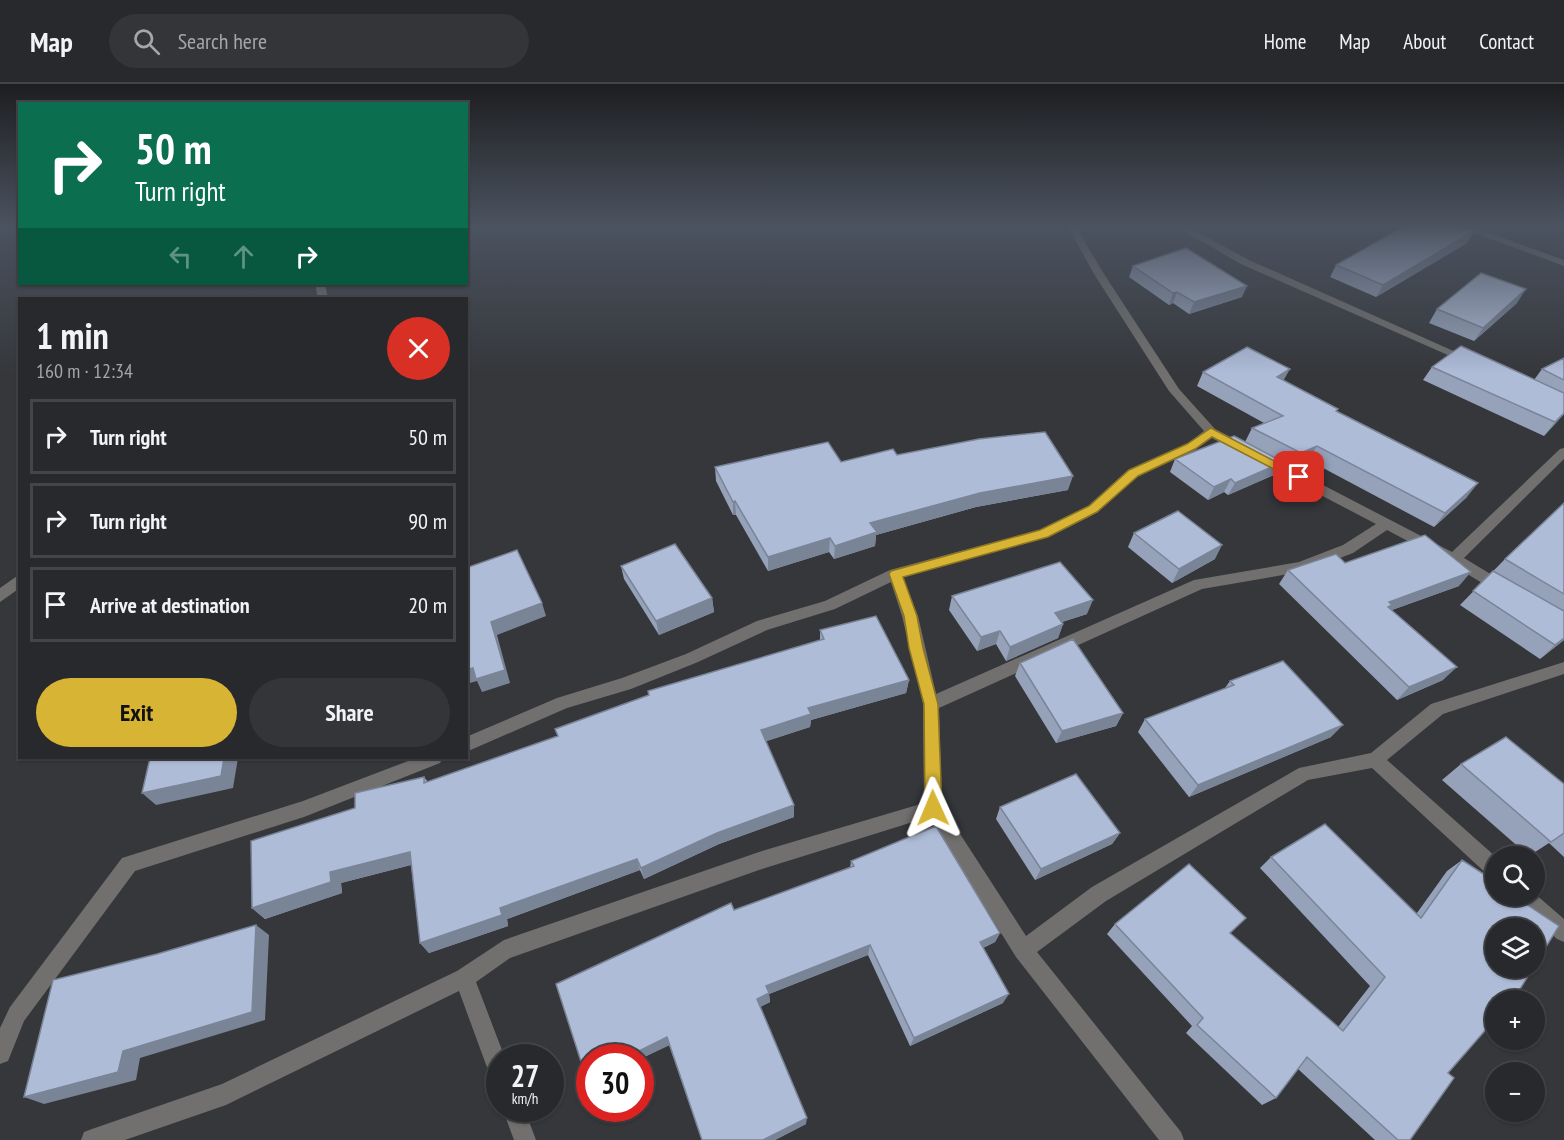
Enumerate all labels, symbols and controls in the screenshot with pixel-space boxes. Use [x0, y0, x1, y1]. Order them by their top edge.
search box [109, 14, 529, 68]
text: Map [30, 23, 73, 60]
icon: search [130, 25, 163, 58]
text: Search here [178, 27, 267, 55]
text: Home [1264, 28, 1306, 55]
text: Map [1339, 28, 1370, 55]
text: About [1403, 28, 1446, 55]
text: Contact [1479, 28, 1534, 55]
text: 50 m [135, 121, 212, 176]
icon: right [36, 126, 114, 204]
text: Turn right [135, 174, 226, 208]
icon: left [164, 240, 197, 273]
icon: ahead [227, 240, 260, 273]
icon: right [290, 240, 323, 273]
text: 1 min [36, 312, 109, 359]
button: close [387, 317, 450, 380]
text: 160 m · 12:34 [36, 358, 133, 384]
icon: right [39, 420, 72, 453]
text: Turn right [90, 423, 167, 451]
text: 50 m [408, 423, 447, 451]
pin [1273, 451, 1324, 502]
icon: arrive [1282, 460, 1315, 493]
icon: right [39, 504, 72, 537]
text: Turn right [90, 507, 167, 535]
text: 90 m [408, 507, 447, 535]
icon: arrive [39, 588, 72, 621]
text: Arrive at destination [90, 591, 250, 619]
text: 20 m [408, 591, 447, 619]
button: Exit [36, 678, 237, 747]
button: Share [249, 678, 450, 747]
position arrow [901, 776, 965, 840]
map controls [1485, 846, 1545, 1122]
button: search [1485, 846, 1545, 906]
button: layers [1485, 918, 1545, 978]
button: + [1485, 990, 1545, 1050]
speed limit sign: 30 [576, 1044, 654, 1122]
text: 27 [511, 1056, 539, 1095]
button: − [1485, 1062, 1545, 1122]
text: km/h [512, 1089, 538, 1108]

